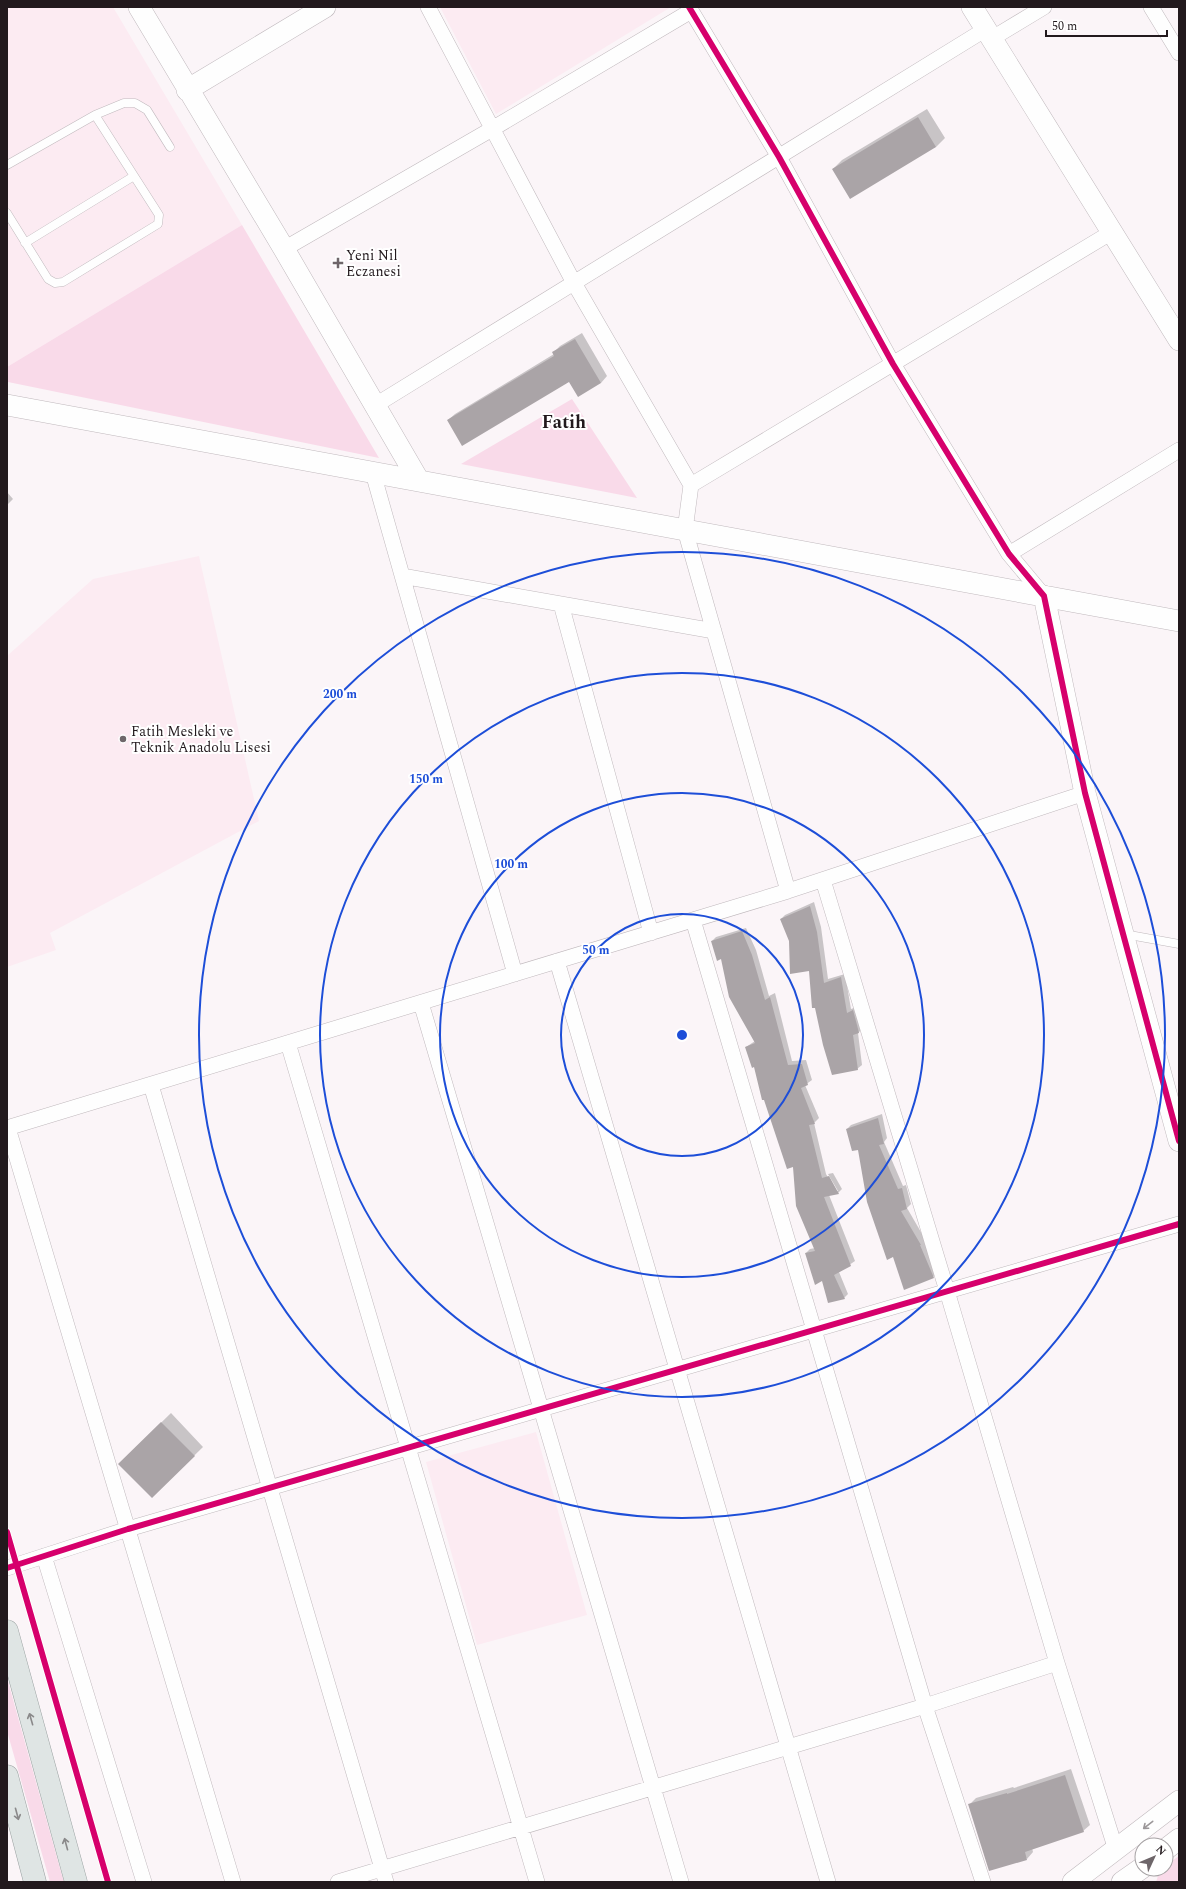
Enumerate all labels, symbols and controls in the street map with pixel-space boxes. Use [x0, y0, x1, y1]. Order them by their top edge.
scale bar [1046, 12, 1167, 38]
text: 50 m [1052, 17, 1077, 36]
place label: Yeni Nil Eczanesi [346, 245, 401, 282]
marker: Yeni Nil Eczanesi [333, 258, 343, 268]
district label: Fatih [542, 409, 586, 436]
text: 200 m [323, 685, 357, 704]
place label: Fatih Mesleki ve Teknik Anadolu Lisesi [131, 721, 271, 758]
marker: Fatih Mesleki ve Teknik Anadolu Lisesi [118, 734, 128, 744]
text: 150 m [409, 770, 443, 789]
text: 100 m [494, 855, 528, 874]
text: 50 m [582, 941, 610, 960]
centre of rings [675, 1028, 689, 1042]
one-way arrow [27, 1713, 35, 1726]
one-way arrow [14, 1807, 21, 1820]
one-way arrow [1143, 1821, 1154, 1829]
north arrow [1134, 1837, 1174, 1877]
one-way arrow [62, 1838, 69, 1851]
text: N [1152, 1841, 1170, 1860]

